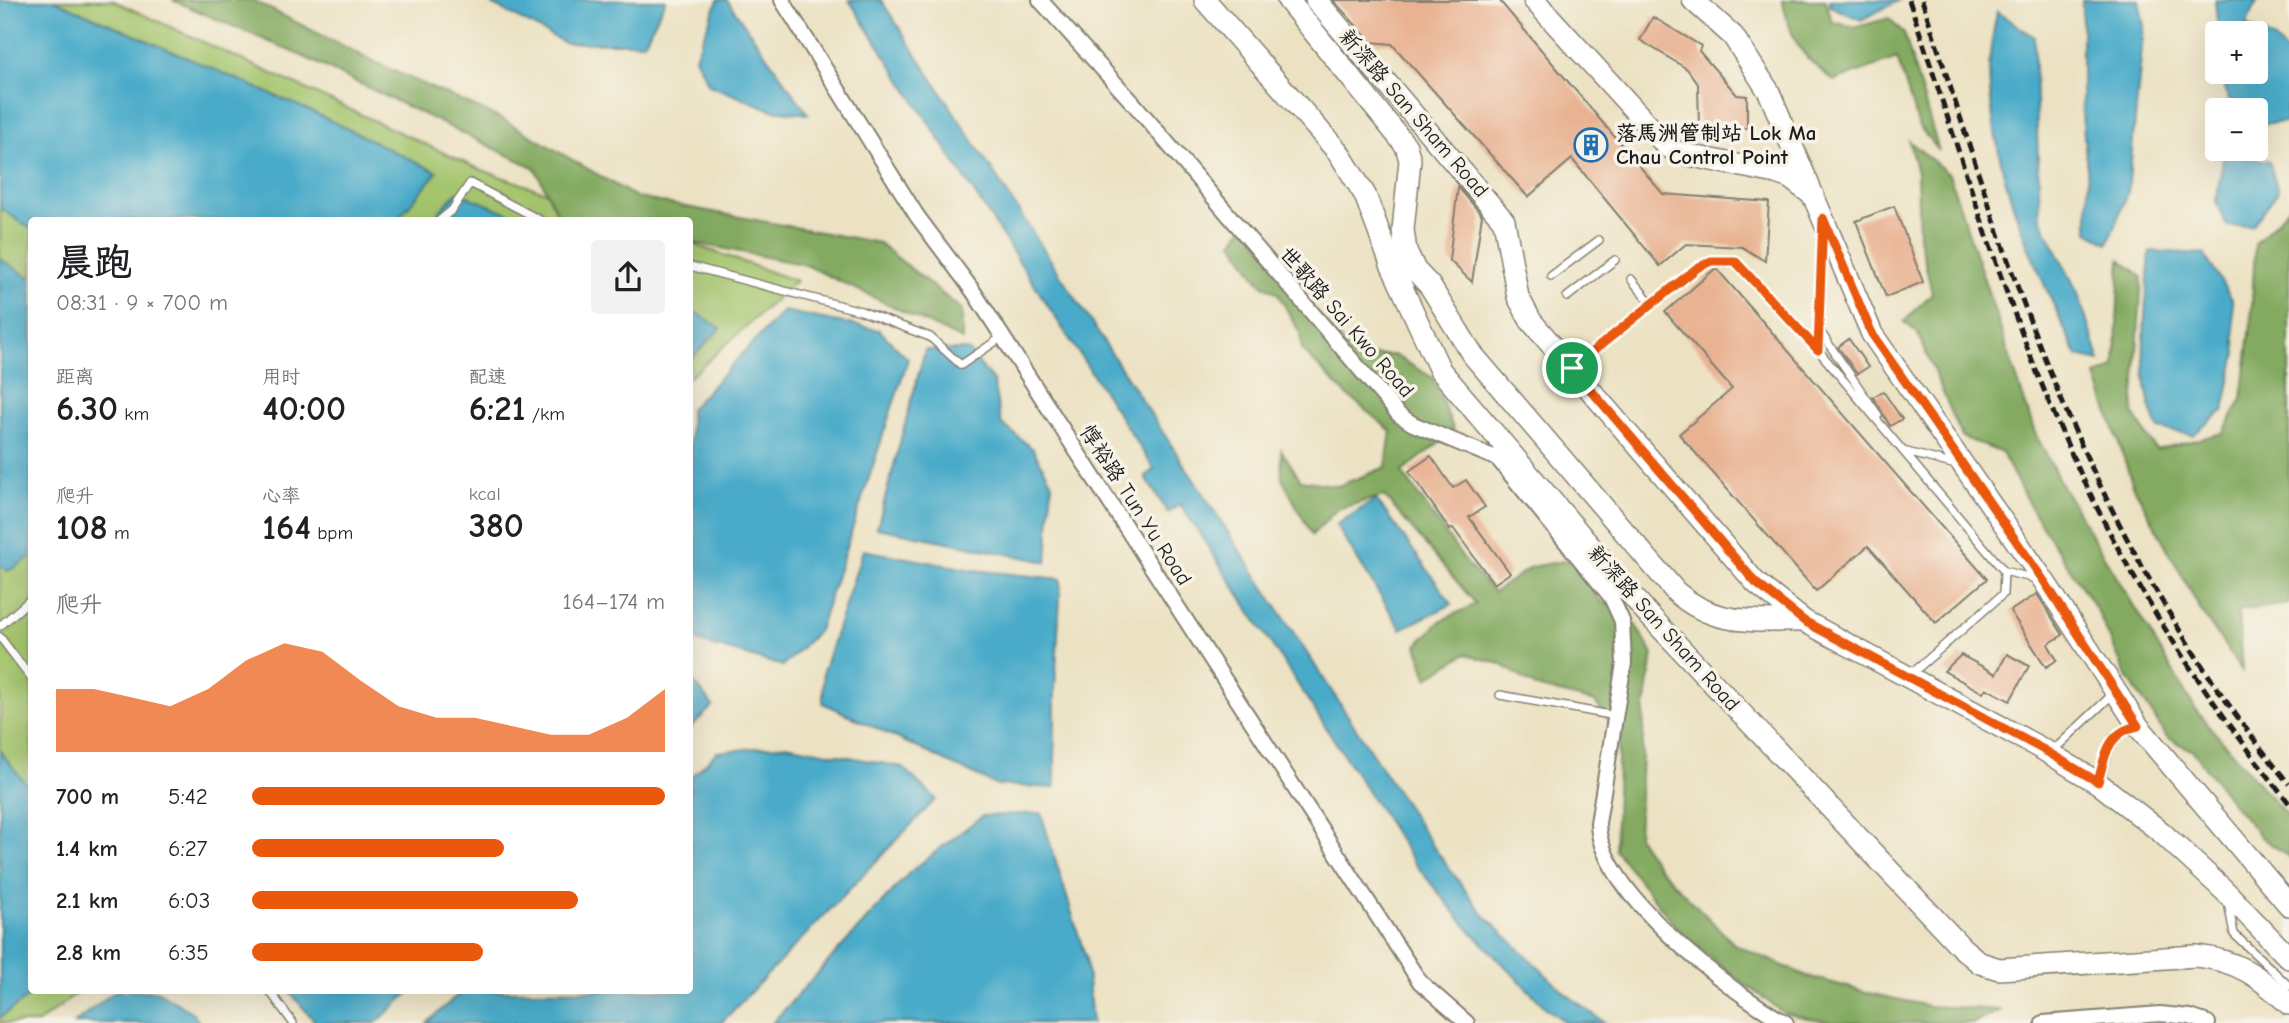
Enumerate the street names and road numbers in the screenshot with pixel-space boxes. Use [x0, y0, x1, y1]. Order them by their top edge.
street label: 新深路 San Sham Road [1335, 24, 1493, 202]
street label: 世歌路 Sai Kwo Road [1275, 242, 1419, 402]
street label: 惇裕路 Tun Yu Road [1075, 421, 1197, 589]
street label: 新深路 San Sham Road [1583, 540, 1745, 716]

